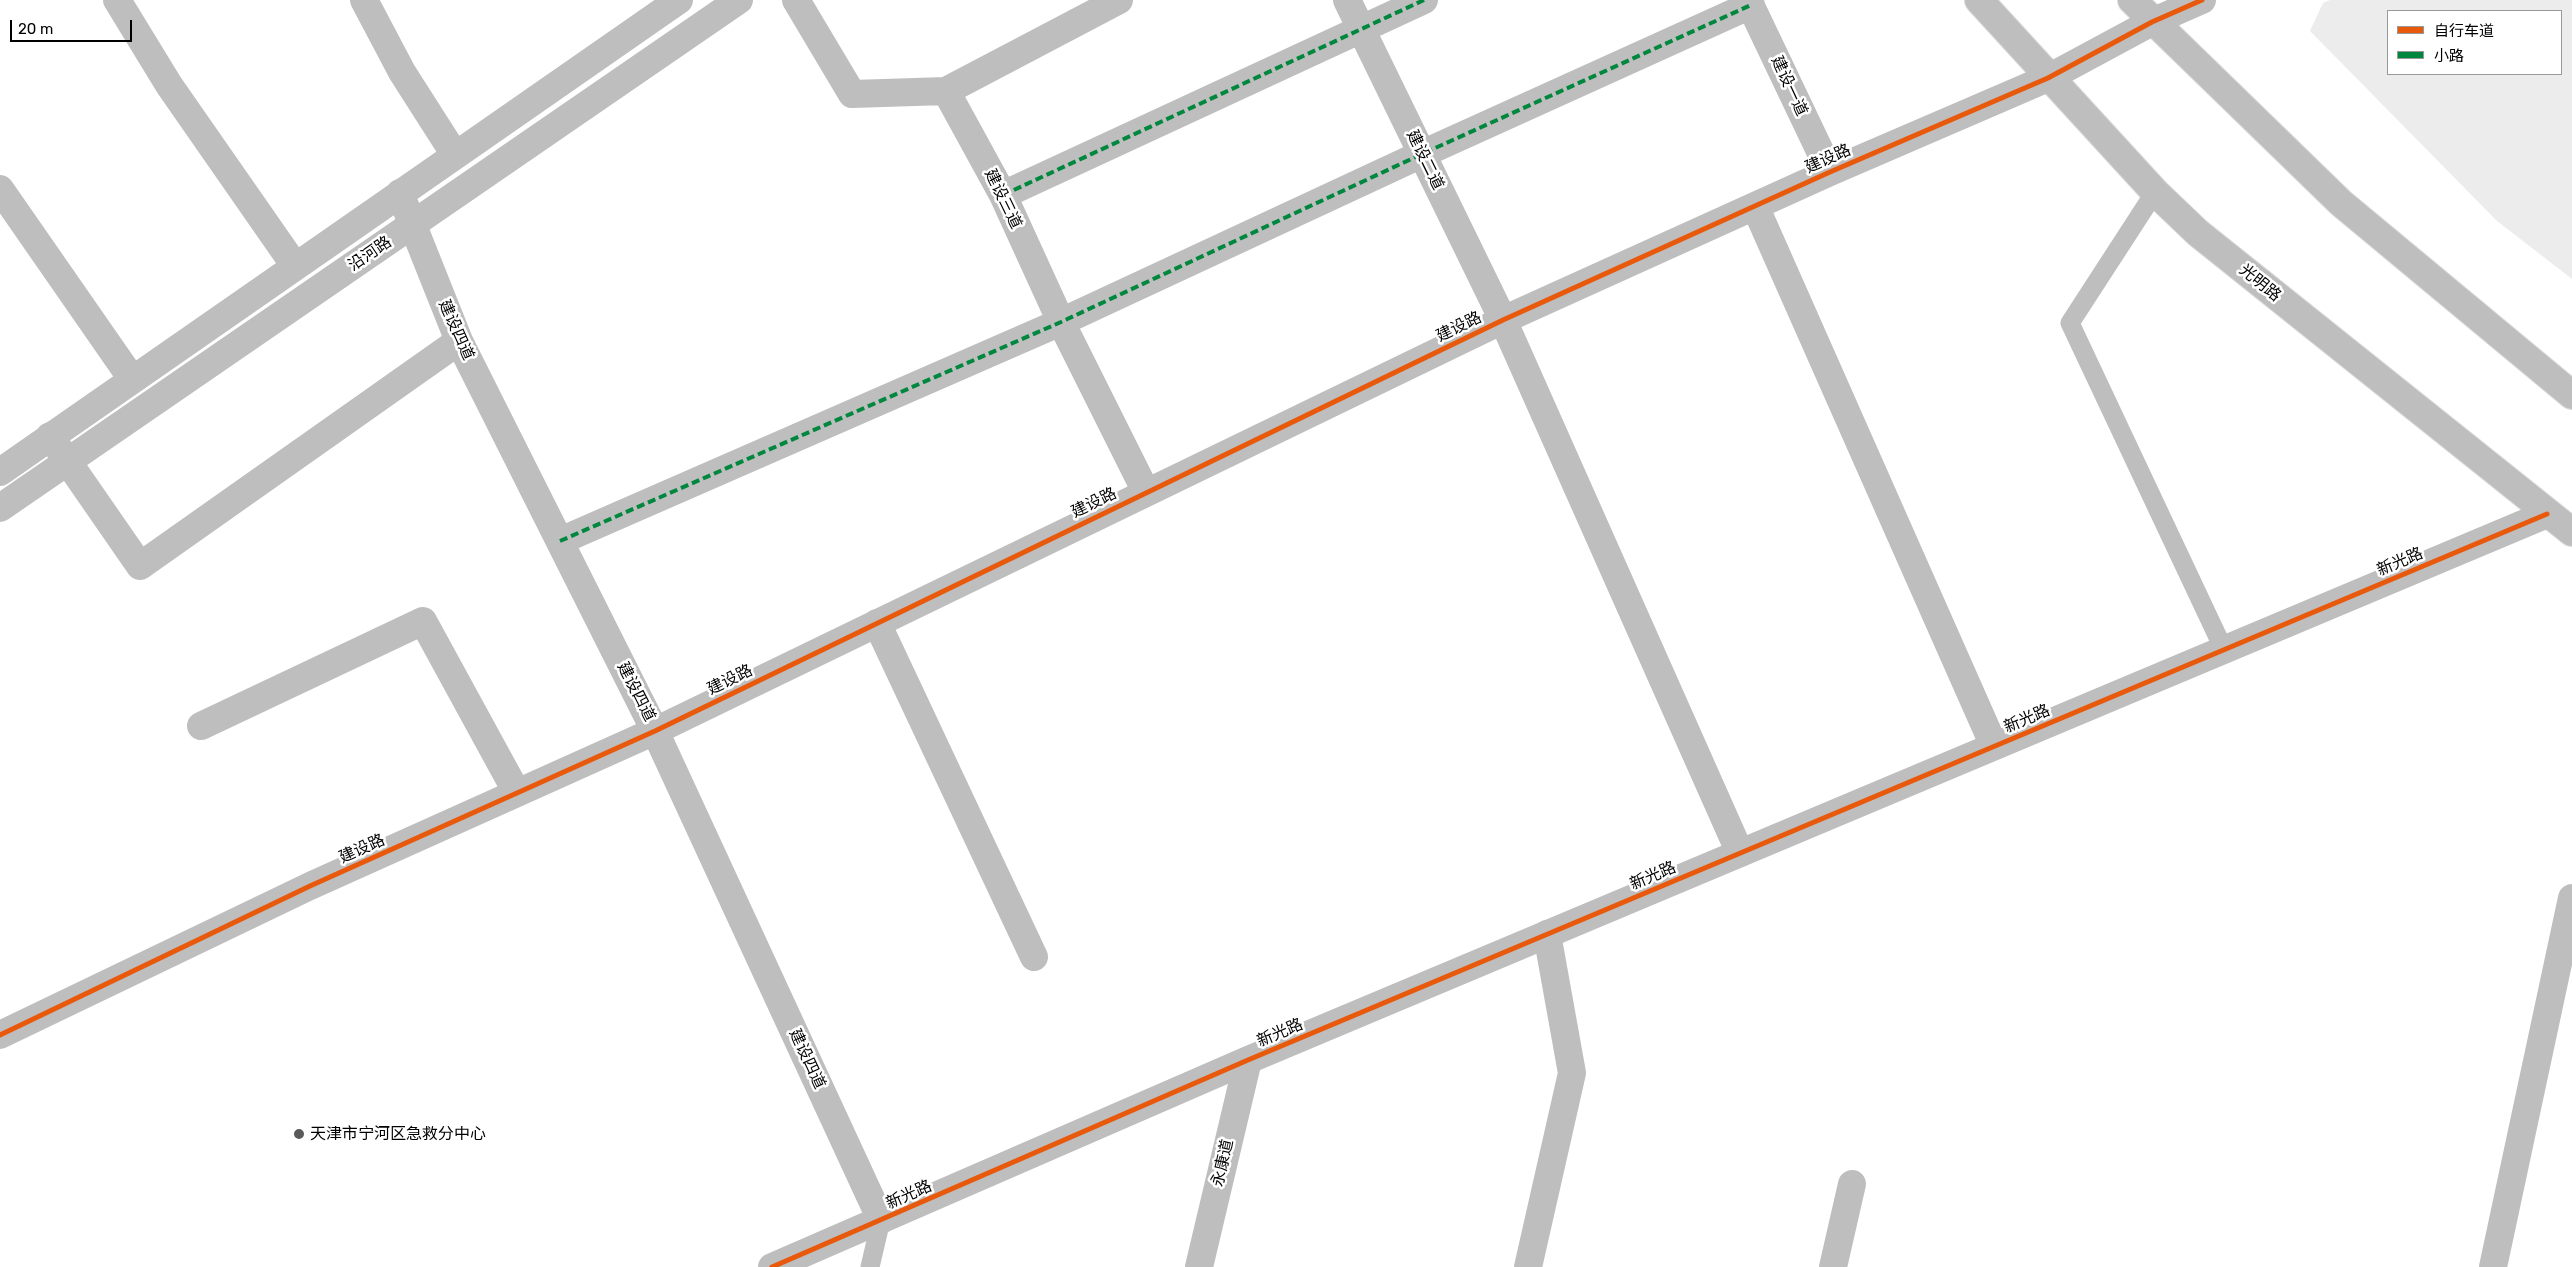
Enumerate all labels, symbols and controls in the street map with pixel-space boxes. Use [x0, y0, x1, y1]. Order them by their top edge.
scale bar [12, 10, 135, 42]
legend [2387, 10, 2562, 75]
text: 20 m [18, 20, 53, 38]
text: 自行车道 [2434, 22, 2494, 40]
text: 小路 [2434, 47, 2464, 65]
street label: 建设一道 [1767, 53, 1811, 119]
street label: 建设二道 [1402, 127, 1448, 193]
street label: 建设路 [1802, 140, 1854, 178]
street label: 建设三道 [980, 166, 1026, 232]
street label: 沿河路 [345, 233, 395, 275]
street label: 光明路 [2235, 260, 2285, 306]
street label: 建设四道 [434, 297, 478, 363]
street label: 建设路 [1433, 308, 1485, 346]
street label: 建设路 [1068, 484, 1120, 522]
street label: 新光路 [2374, 544, 2426, 580]
street label: 建设四道 [613, 659, 659, 725]
street label: 建设路 [704, 661, 756, 699]
street label: 新光路 [2001, 701, 2053, 737]
street label: 建设路 [336, 830, 388, 868]
street label: 新光路 [1627, 858, 1679, 894]
street label: 新光路 [1254, 1015, 1306, 1051]
street label: 建设四道 [785, 1026, 829, 1092]
place label: 天津市宁河区急救分中心 [310, 1124, 486, 1144]
marker: 天津市宁河区急救分中心 [292, 1127, 306, 1141]
street label: 永康道 [1208, 1137, 1238, 1189]
street label: 新光路 [883, 1176, 935, 1214]

